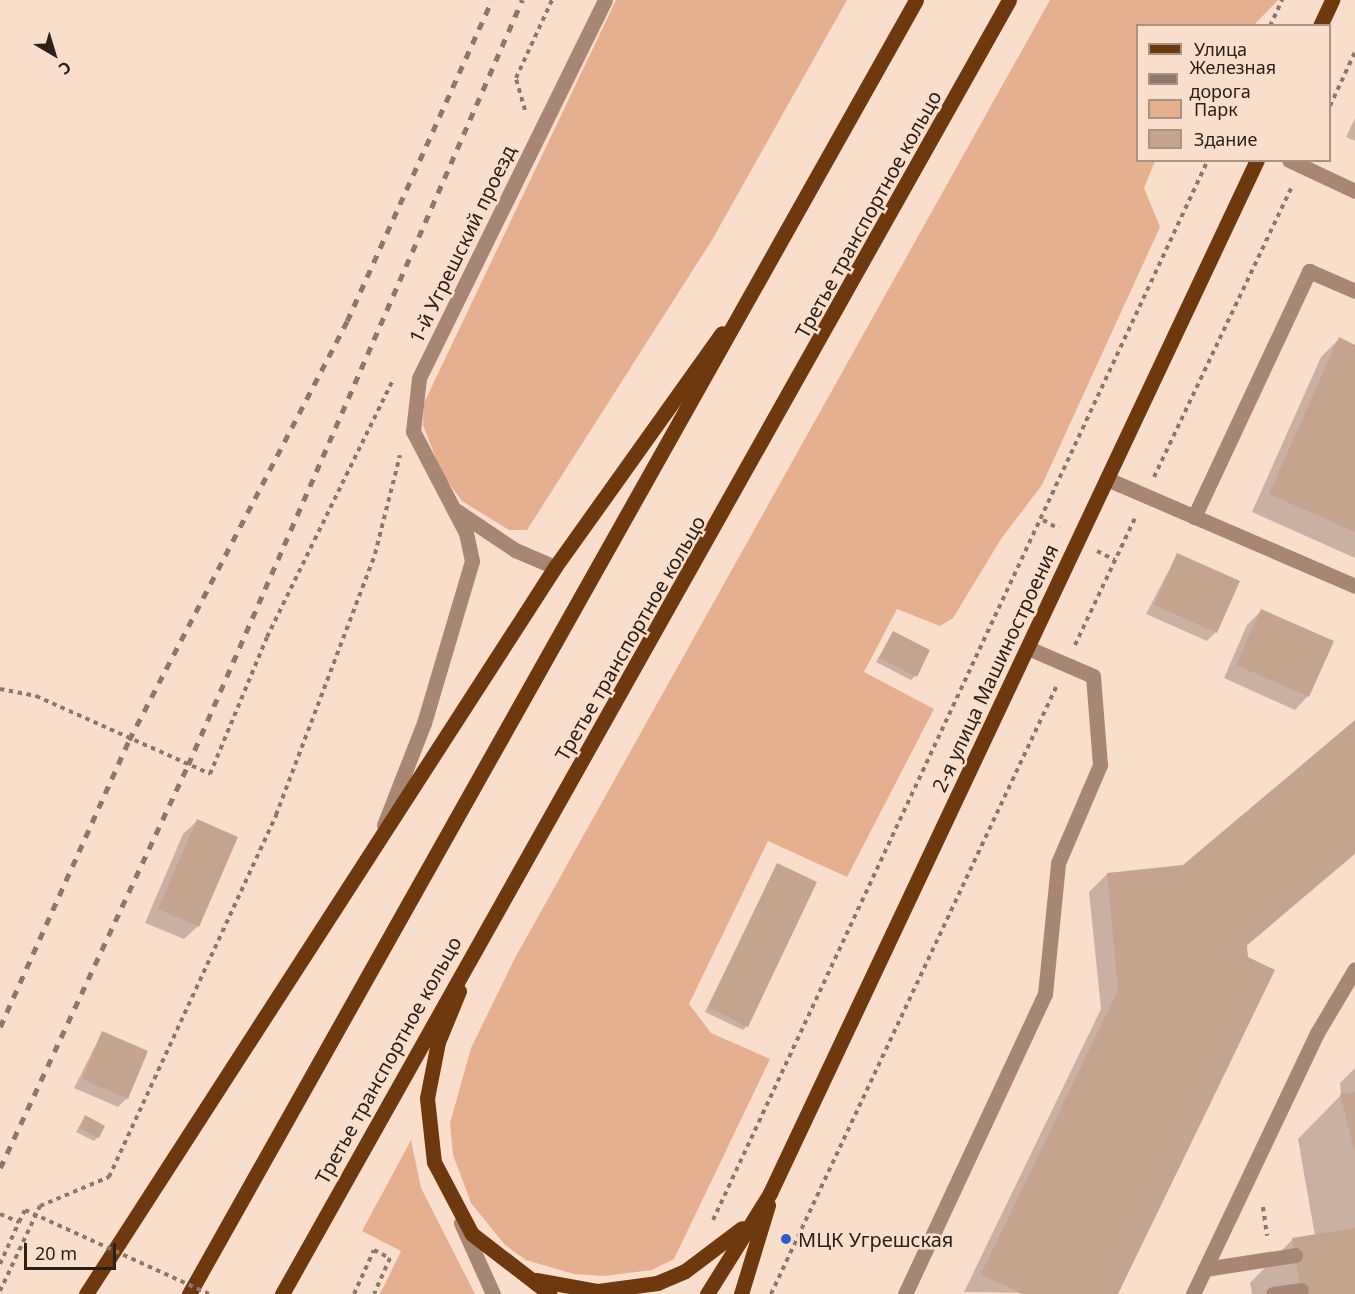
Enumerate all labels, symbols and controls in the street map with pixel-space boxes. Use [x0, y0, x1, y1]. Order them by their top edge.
north arrow [24, 24, 84, 84]
legend [1136, 24, 1331, 162]
text: Улица [1194, 37, 1247, 61]
text: Железная дорога [1190, 55, 1276, 103]
text: С [54, 56, 76, 80]
street label: Третье транспортное кольцо [790, 86, 946, 342]
text: Парк [1194, 97, 1238, 121]
text: Здание [1194, 127, 1257, 151]
street label: 1-й Угрешский проезд [404, 141, 520, 347]
street label: Третье транспортное кольцо [550, 511, 710, 765]
street label: 2-я улица Машиностроения [927, 540, 1063, 796]
street label: Третье транспортное кольцо [310, 932, 466, 1188]
place label: МЦК Угрешская [798, 1227, 953, 1251]
scale bar [27, 1231, 118, 1269]
marker: МЦК Угрешская [779, 1232, 793, 1246]
text: 20 m [35, 1241, 77, 1265]

